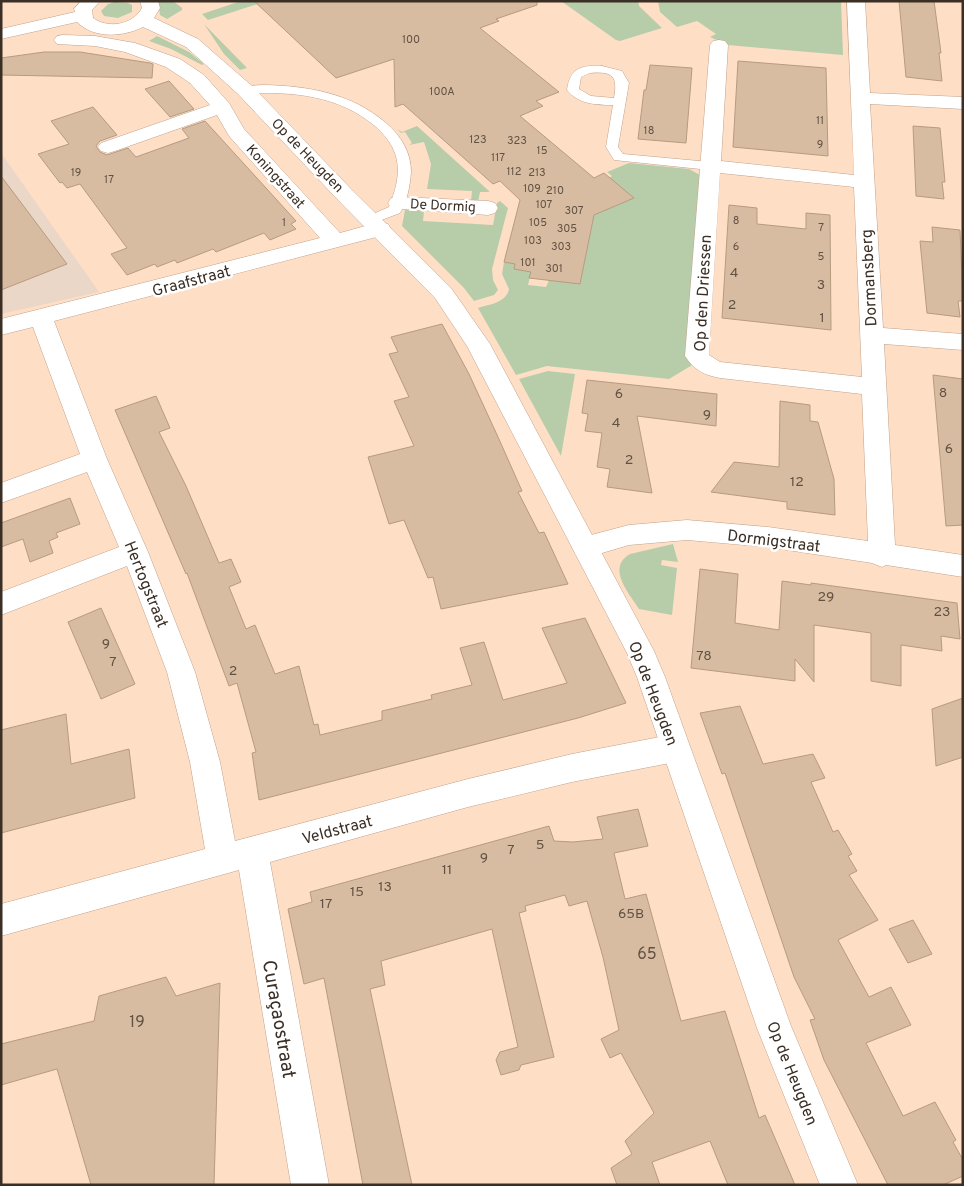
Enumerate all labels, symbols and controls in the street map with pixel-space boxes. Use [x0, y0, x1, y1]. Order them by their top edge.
house number: 100 [402, 33, 420, 47]
house number: 100A [429, 85, 455, 99]
house number: 11 [816, 114, 824, 128]
street label: Op de Heugden [267, 115, 347, 197]
house number: 18 [644, 124, 654, 138]
house number: 123 [469, 133, 487, 147]
house number: 323 [507, 134, 527, 148]
house number: 9 [817, 138, 823, 152]
street label: Koningstraat [242, 141, 308, 213]
house number: 15 [537, 144, 548, 158]
house number: 117 [491, 151, 505, 165]
house number: 112 [507, 165, 521, 179]
house number: 19 [71, 166, 81, 180]
house number: 213 [528, 166, 546, 180]
house number: 17 [104, 173, 114, 187]
house number: 109 [523, 182, 541, 196]
house number: 210 [546, 184, 564, 198]
street label: De Dormig [409, 196, 476, 217]
house number: 107 [536, 198, 553, 212]
house number: 307 [565, 204, 584, 218]
house number: 8 [733, 214, 739, 228]
house number: 1 [282, 216, 286, 230]
house number: 105 [529, 216, 547, 230]
house number: 7 [818, 221, 824, 235]
house number: 305 [557, 222, 577, 236]
street label: Dormansberg [857, 229, 883, 327]
house number: 103 [524, 234, 542, 248]
street label: Op den Driessen [691, 234, 717, 352]
house number: 303 [551, 240, 571, 254]
house number: 6 [733, 240, 739, 254]
house number: 5 [818, 250, 825, 264]
house number: 101 [520, 256, 536, 270]
street label: Graafstraat [150, 262, 233, 302]
house number: 301 [545, 262, 563, 276]
house number: 4 [730, 265, 738, 282]
house number: 3 [817, 277, 825, 294]
house number: 2 [728, 297, 736, 314]
house number: 1 [819, 310, 825, 327]
house number: 8 [939, 385, 947, 402]
house number: 6 [615, 386, 623, 403]
house number: 9 [703, 407, 711, 424]
house number: 4 [612, 415, 620, 432]
house number: 6 [945, 441, 953, 458]
house number: 2 [625, 452, 633, 469]
house number: 12 [790, 474, 804, 491]
street label: Dormigstraat [726, 526, 822, 558]
street label: Hertogstraat [119, 538, 172, 631]
house number: 29 [818, 589, 834, 606]
house number: 23 [934, 604, 951, 621]
house number: 9 [102, 636, 110, 653]
street label: Op de Heugden [623, 639, 681, 749]
house number: 78 [696, 648, 712, 665]
house number: 7 [109, 654, 117, 671]
house number: 2 [229, 663, 237, 680]
street label: Veldstraat [300, 812, 375, 850]
house number: 5 [536, 837, 544, 854]
house number: 7 [507, 842, 515, 859]
house number: 9 [480, 850, 488, 867]
house number: 11 [442, 862, 452, 879]
house number: 13 [378, 879, 392, 896]
house number: 15 [350, 884, 364, 901]
house number: 17 [320, 896, 332, 913]
house number: 65B [618, 906, 644, 923]
house number: 65 [637, 945, 657, 965]
street label: Curaçaostraat [256, 958, 300, 1080]
house number: 19 [129, 1013, 145, 1033]
street label: Op de Heugden [761, 1019, 821, 1129]

